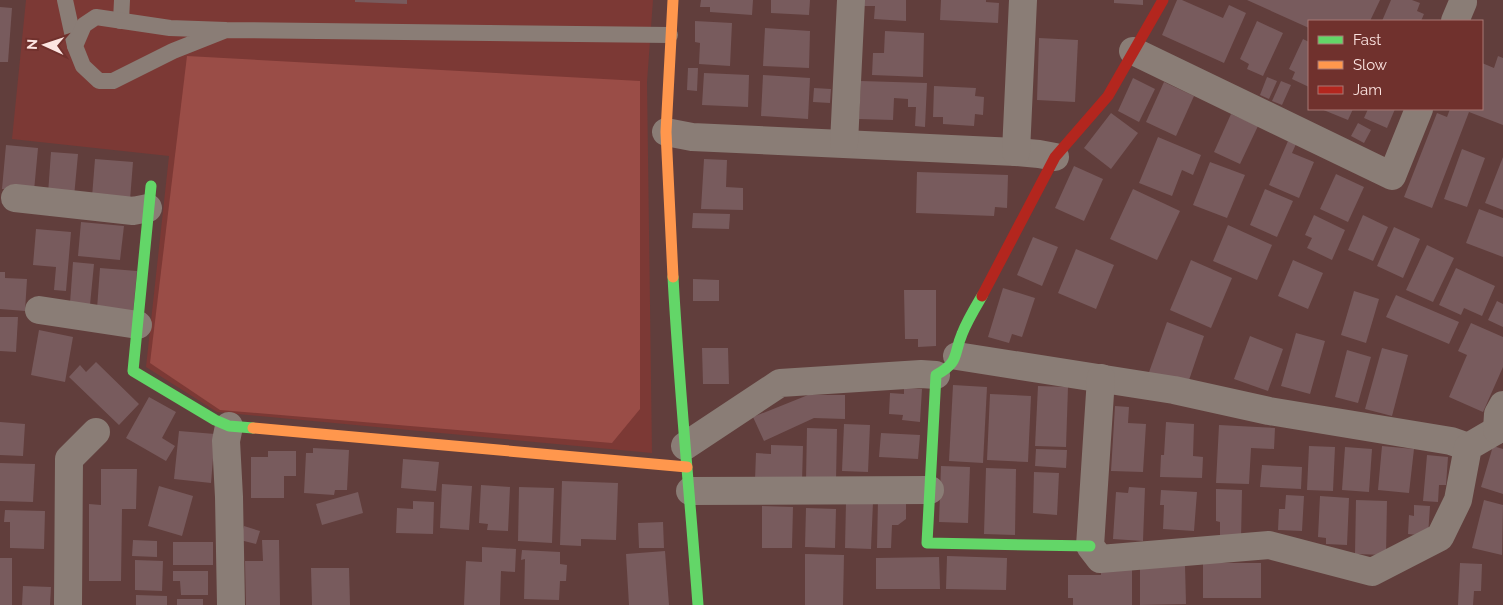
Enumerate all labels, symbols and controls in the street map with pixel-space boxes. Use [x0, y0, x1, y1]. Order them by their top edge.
north arrow [20, 20, 70, 70]
legend [1308, 20, 1483, 110]
text: Fast [1353, 31, 1381, 49]
text: N [24, 39, 40, 50]
text: Slow [1353, 56, 1387, 74]
text: Jam [1353, 81, 1382, 99]

